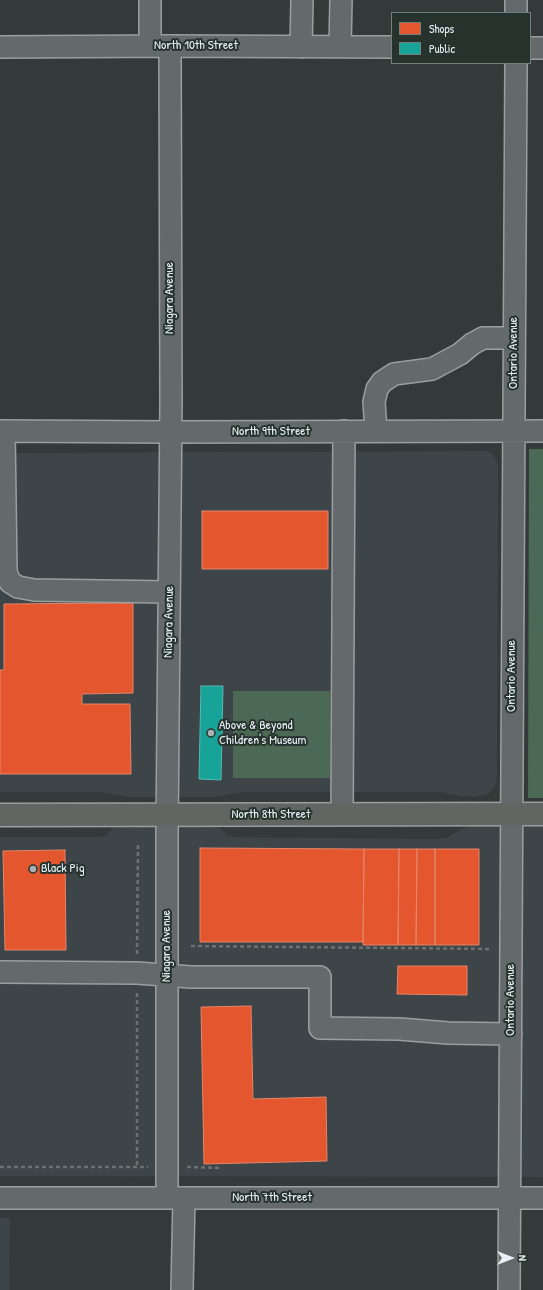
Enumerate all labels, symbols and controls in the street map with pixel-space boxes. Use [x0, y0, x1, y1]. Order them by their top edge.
legend [391, 12, 531, 64]
text: Shops [429, 20, 454, 37]
street label: North 10th Street [154, 38, 238, 54]
text: Public [429, 40, 455, 57]
street label: Niagara Avenue [162, 262, 178, 334]
street label: Ontario Avenue [506, 317, 522, 389]
street label: North 9th Street [232, 424, 310, 440]
street label: Niagara Avenue [161, 586, 177, 658]
street label: Ontario Avenue [504, 640, 520, 712]
place label: Above & Beyond Children's Museum [219, 718, 306, 749]
marker: Above & Beyond Children's Museum [206, 728, 216, 738]
street label: North 8th Street [232, 807, 310, 823]
place label: Black Pig [41, 861, 85, 877]
marker: Black Pig [28, 864, 38, 874]
street label: Niagara Avenue [159, 910, 175, 982]
street label: Ontario Avenue [503, 964, 519, 1036]
street label: North 7th Street [232, 1190, 312, 1206]
north arrow [491, 1238, 531, 1278]
text: N [516, 1255, 530, 1261]

